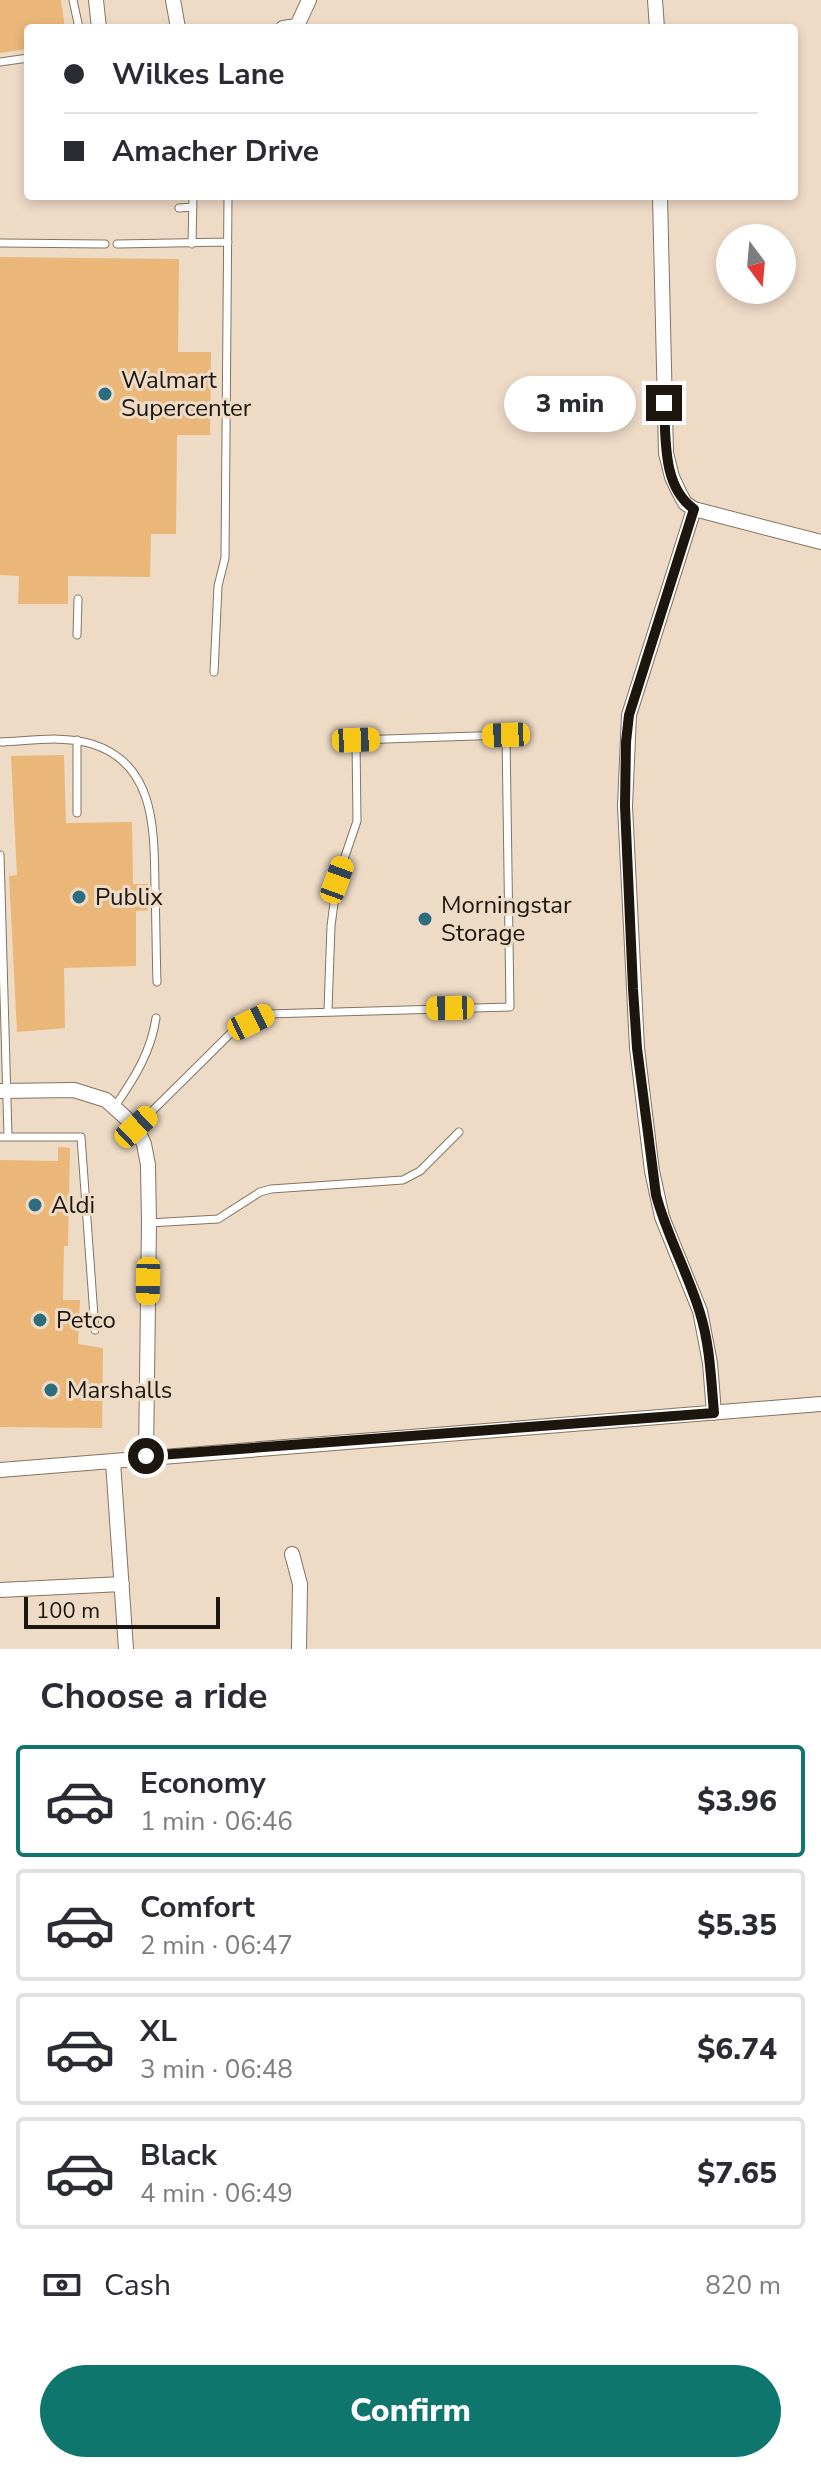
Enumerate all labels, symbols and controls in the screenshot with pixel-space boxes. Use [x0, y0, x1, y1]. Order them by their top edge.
text: Wilkes Lane [112, 54, 284, 95]
text: Amacher Drive [112, 131, 319, 172]
north arrow [716, 224, 796, 304]
map controls [716, 224, 796, 304]
place label: Walmart Supercenter [121, 364, 252, 424]
callout: 3 min [504, 375, 636, 431]
marker: Walmart Supercenter [96, 385, 114, 403]
route end [646, 385, 682, 421]
text: 3 min [536, 386, 604, 421]
car [482, 722, 530, 748]
car [332, 727, 380, 753]
car [318, 853, 356, 907]
place label: Publix [95, 881, 163, 913]
marker: Publix [70, 888, 88, 906]
place label: Morningstar Storage [441, 889, 572, 949]
marker: Morningstar Storage [416, 910, 434, 928]
car [426, 996, 474, 1020]
car [224, 1001, 278, 1043]
car [110, 1102, 162, 1152]
place label: Aldi [51, 1189, 95, 1221]
marker: Aldi [26, 1196, 44, 1214]
car [136, 1257, 160, 1305]
place label: Petco [56, 1304, 116, 1336]
marker: Petco [31, 1311, 49, 1329]
place label: Marshalls [67, 1374, 172, 1406]
marker: Marshalls [42, 1381, 60, 1399]
route start [128, 1438, 164, 1474]
scale bar [24, 1593, 220, 1629]
text: 100 m [36, 1596, 100, 1626]
text: Choose a ride [40, 1672, 268, 1721]
text: Economy [140, 1763, 266, 1804]
icon: car [44, 1765, 116, 1837]
text: $3.96 [697, 1781, 777, 1822]
text: 1 min · 06:46 [140, 1804, 293, 1839]
text: Comfort [140, 1887, 255, 1928]
icon: car [44, 1889, 116, 1961]
text: $5.35 [697, 1905, 777, 1946]
text: 2 min · 06:47 [140, 1928, 293, 1963]
text: XL [140, 2011, 177, 2052]
icon: car [44, 2013, 116, 2085]
text: $6.74 [697, 2029, 777, 2070]
text: 3 min · 06:48 [140, 2052, 293, 2087]
text: Black [140, 2135, 217, 2176]
icon: car [44, 2137, 116, 2209]
text: $7.65 [697, 2153, 777, 2194]
text: 4 min · 06:49 [140, 2176, 293, 2211]
icon: cash [40, 2263, 84, 2307]
text: Cash [104, 2265, 171, 2306]
text: 820 m [705, 2268, 781, 2303]
button: Confirm [40, 2365, 781, 2457]

